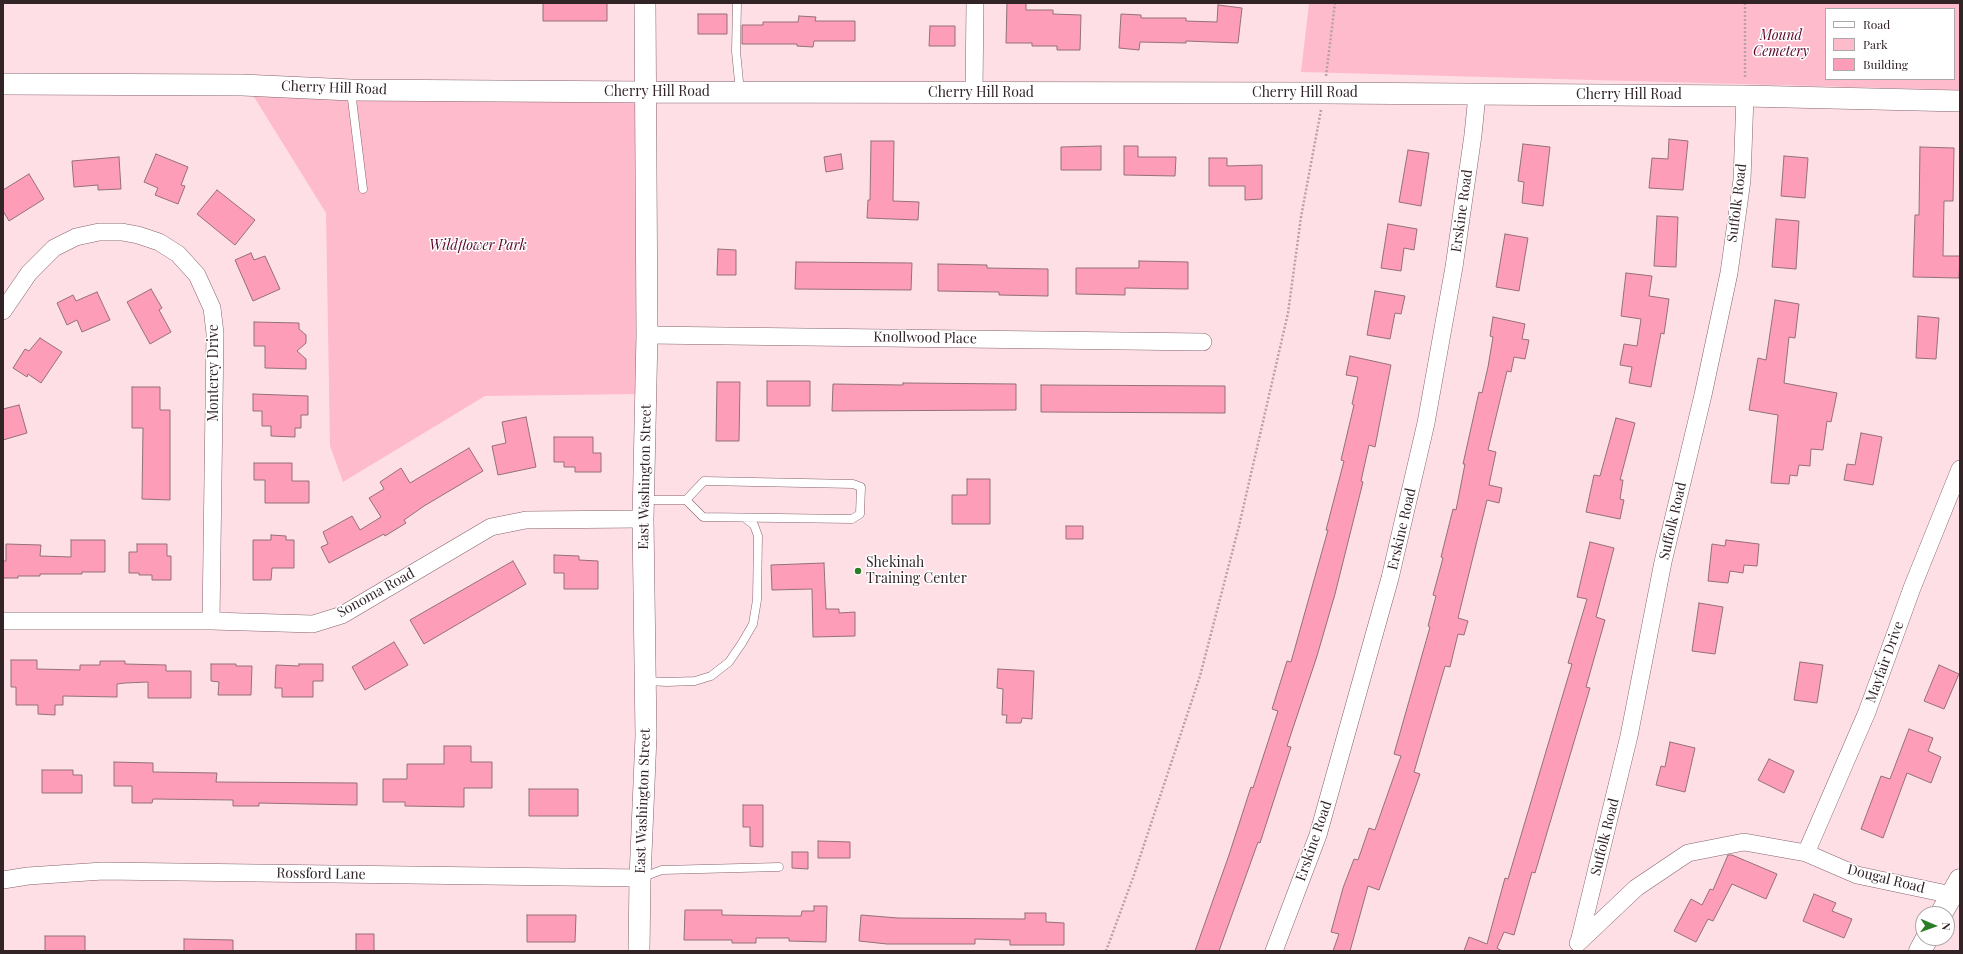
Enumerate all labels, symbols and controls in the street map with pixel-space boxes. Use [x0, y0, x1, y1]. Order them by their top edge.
legend [1825, 8, 1955, 80]
text: Road [1863, 16, 1890, 32]
park label: Mound Cemetery [1753, 28, 1809, 60]
text: Park [1863, 36, 1888, 52]
text: Building [1863, 56, 1908, 72]
street label: Cherry Hill Road [281, 78, 387, 98]
street label: Cherry Hill Road [604, 84, 710, 100]
street label: Cherry Hill Road [928, 85, 1034, 101]
street label: Cherry Hill Road [1252, 85, 1358, 101]
street label: Cherry Hill Road [1576, 87, 1682, 103]
street label: Suffolk Road [1724, 163, 1750, 243]
street label: Erskine Road [1448, 168, 1476, 254]
park label: Wildflower Park [429, 238, 527, 254]
street label: Monterey Drive [206, 324, 222, 422]
street label: Knollwood Place [873, 329, 977, 347]
street label: East Washington Street [635, 404, 655, 550]
street label: Suffolk Road [1656, 481, 1690, 561]
street label: Erskine Road [1384, 486, 1420, 572]
place label: Shekinah Training Center [866, 555, 967, 588]
street label: Sonoma Road [334, 565, 418, 621]
marker: Shekinah Training Center [853, 566, 863, 576]
street label: Mayfair Drive [1862, 619, 1908, 705]
street label: East Washington Street [632, 728, 654, 874]
street label: Suffolk Road [1587, 797, 1623, 877]
street label: Erskine Road [1292, 799, 1336, 883]
street label: Dougal Road [1845, 861, 1927, 897]
street label: Rossford Lane [276, 865, 366, 883]
north arrow [1915, 906, 1955, 946]
text: N [1939, 922, 1954, 931]

